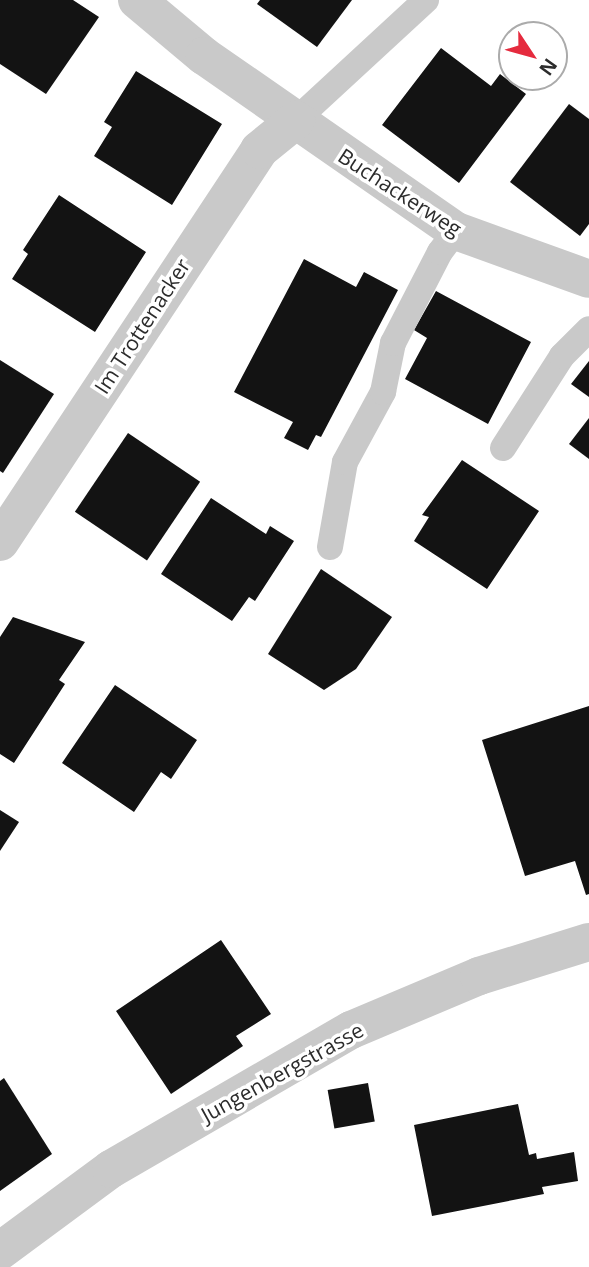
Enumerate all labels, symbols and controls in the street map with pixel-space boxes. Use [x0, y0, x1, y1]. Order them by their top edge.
north arrow [498, 21, 568, 91]
text: N [533, 53, 563, 81]
street label: Buchackerweg [334, 143, 466, 241]
street label: Im Trottenacker [89, 254, 195, 398]
street label: Jungenbergstrasse [196, 1017, 368, 1127]

